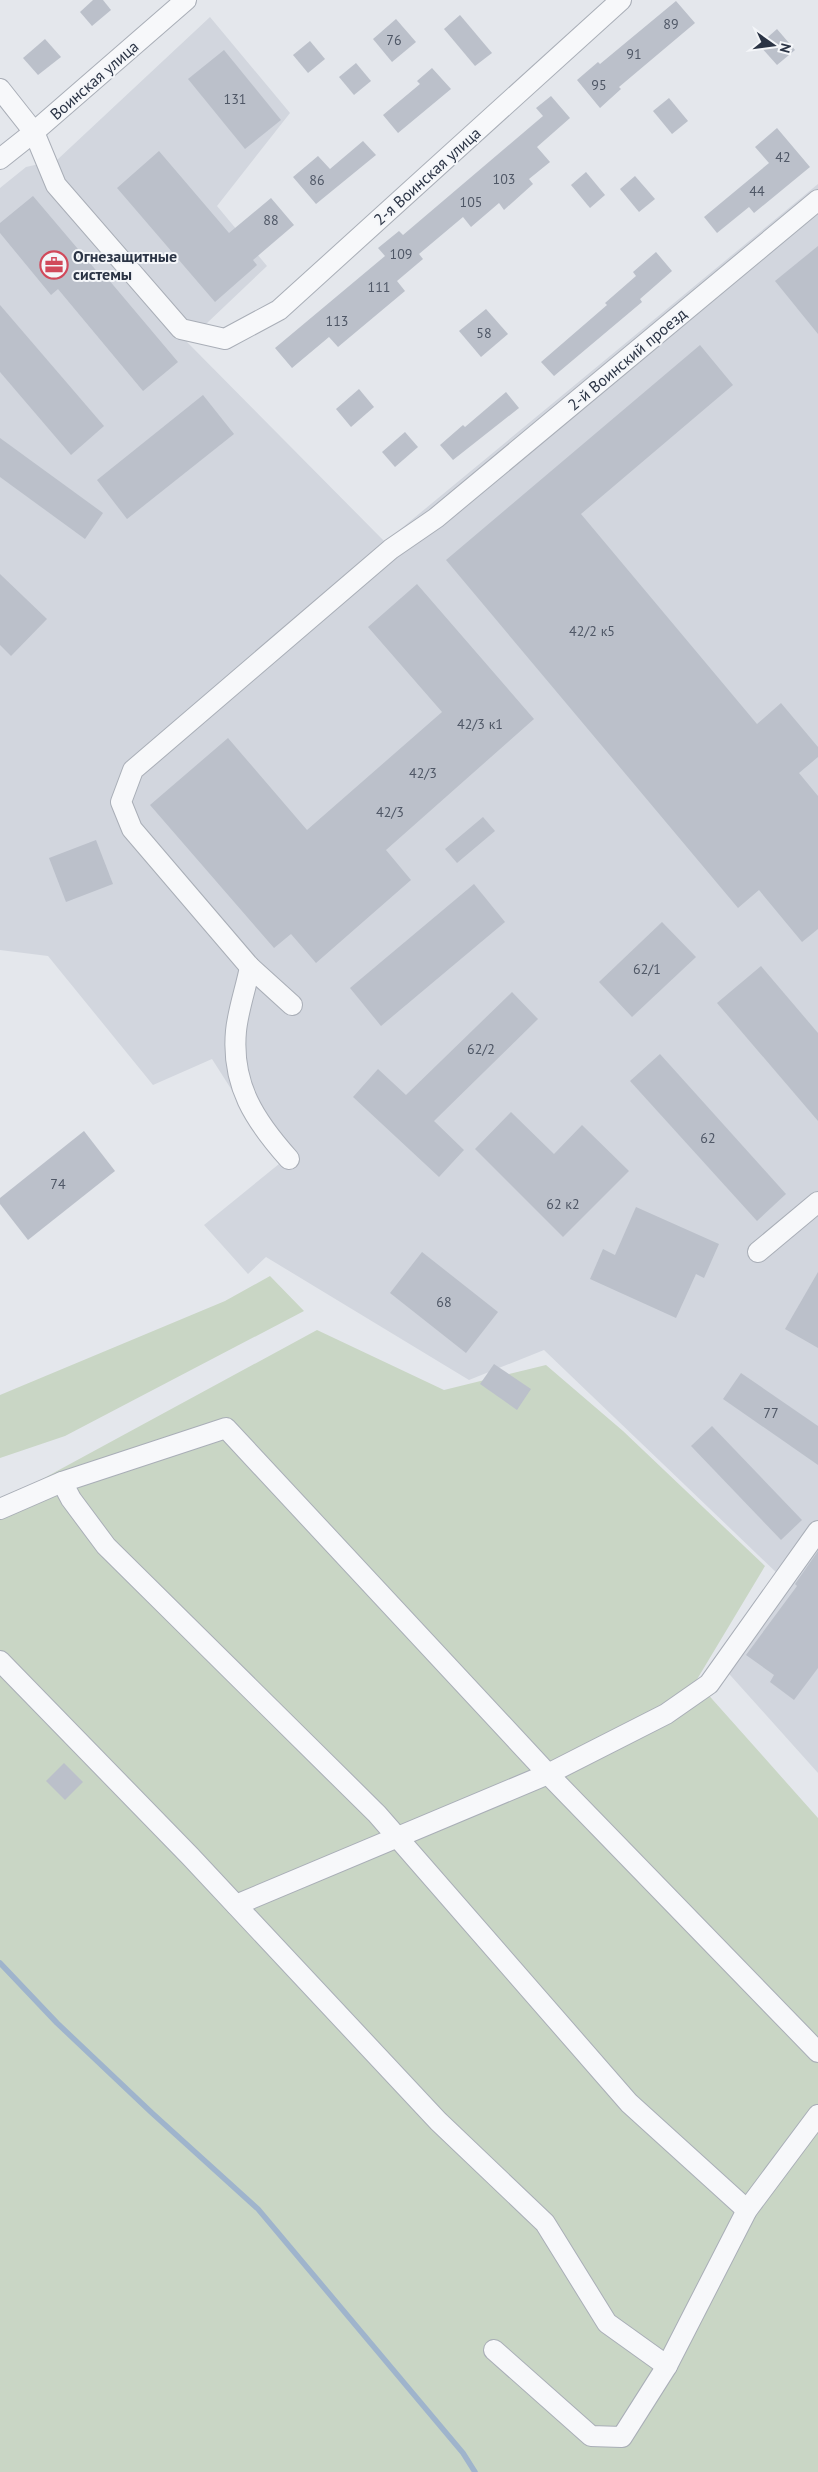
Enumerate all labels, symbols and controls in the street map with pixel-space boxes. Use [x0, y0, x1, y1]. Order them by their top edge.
house number: 89 [663, 15, 679, 33]
north arrow [748, 20, 798, 70]
house number: 76 [386, 31, 402, 49]
street label: Воинская улица [46, 36, 142, 124]
text: N [776, 42, 795, 55]
house number: 91 [626, 45, 642, 63]
house number: 95 [591, 76, 607, 94]
house number: 131 [224, 90, 246, 108]
street label: 2-я Воинская улица [369, 123, 485, 229]
house number: 42 [775, 148, 791, 166]
house number: 103 [493, 170, 515, 188]
house number: 86 [309, 171, 325, 189]
house number: 44 [749, 182, 765, 200]
house number: 105 [460, 193, 482, 211]
house number: 88 [263, 211, 279, 229]
house number: 109 [390, 245, 412, 263]
place label: Огнезащитные системы [73, 246, 177, 284]
office icon: Огнезащитные системы [39, 250, 69, 280]
house number: 111 [368, 278, 390, 296]
street label: 2-й Воинский проезд [563, 303, 691, 415]
house number: 113 [326, 312, 348, 330]
house number: 58 [476, 324, 492, 342]
house number: 42/2 к5 [569, 622, 615, 640]
house number: 42/3 к1 [457, 715, 503, 733]
house number: 42/3 [409, 764, 437, 782]
house number: 42/3 [376, 803, 404, 821]
house number: 62/1 [633, 960, 661, 978]
house number: 62/2 [467, 1040, 495, 1058]
house number: 62 [700, 1129, 716, 1147]
house number: 74 [50, 1175, 66, 1193]
house number: 62 к2 [546, 1195, 580, 1213]
house number: 68 [436, 1293, 452, 1311]
house number: 77 [763, 1404, 779, 1422]

